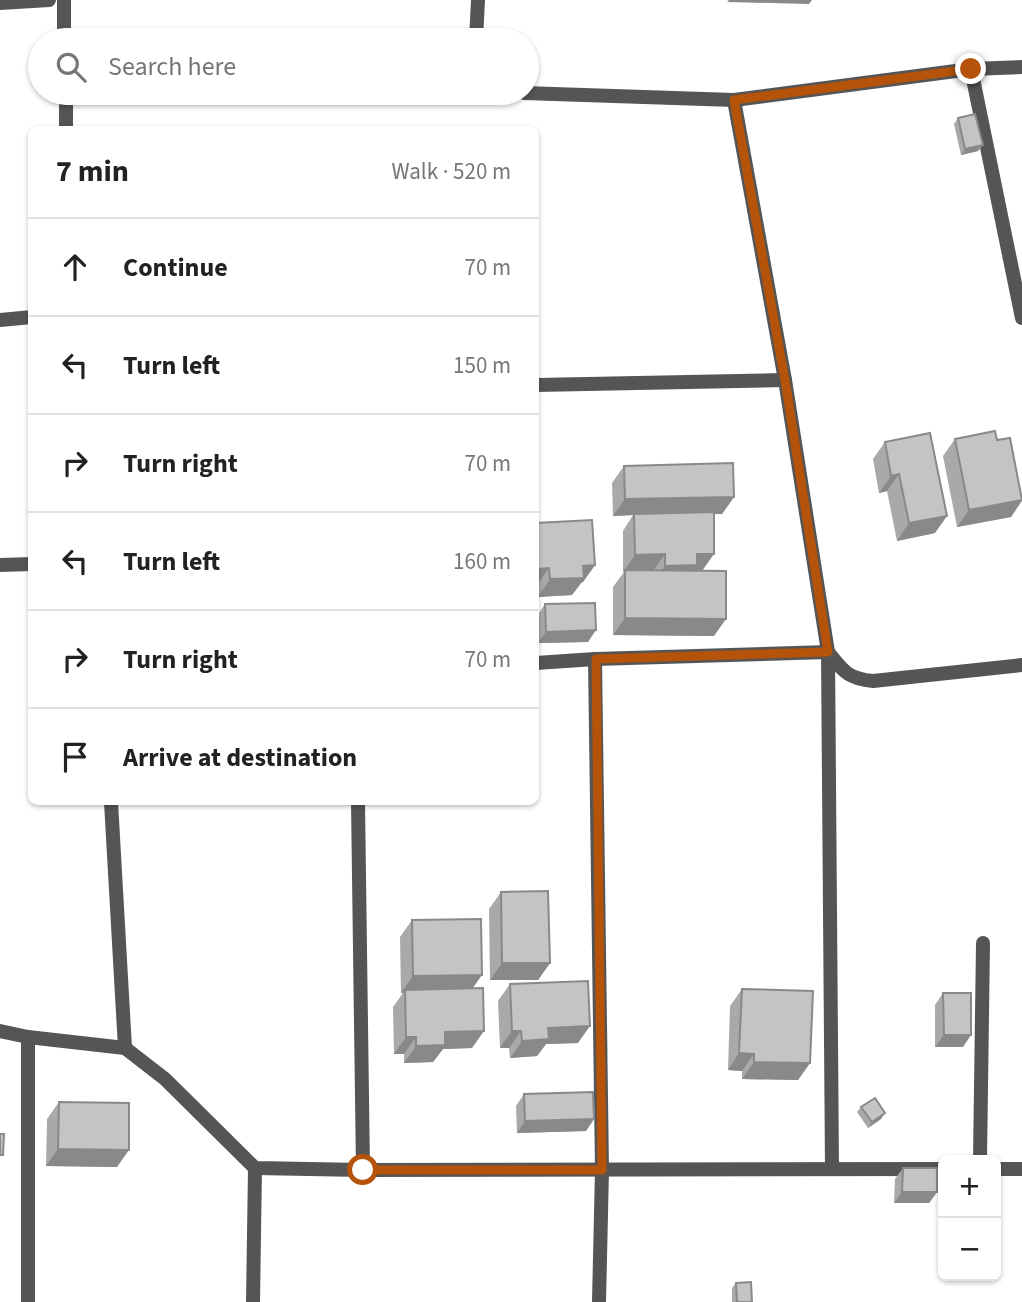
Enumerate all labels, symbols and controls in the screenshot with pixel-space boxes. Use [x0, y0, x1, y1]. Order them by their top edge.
search box [28, 28, 539, 105]
icon: search [52, 48, 90, 86]
text: Search here [108, 48, 236, 85]
route end [955, 53, 986, 84]
text: 7 min [56, 150, 129, 193]
text: Walk · 520 m [392, 155, 511, 188]
icon: ahead [56, 248, 94, 286]
text: Continue [123, 249, 228, 286]
text: 70 m [464, 251, 511, 284]
icon: left [56, 346, 94, 384]
text: Turn left [123, 347, 220, 384]
text: 150 m [453, 349, 511, 382]
icon: right [56, 444, 94, 482]
text: Turn right [123, 445, 238, 482]
text: 70 m [464, 447, 511, 480]
icon: left [56, 542, 94, 580]
text: Turn left [123, 543, 220, 580]
text: 160 m [453, 545, 511, 578]
icon: right [56, 640, 94, 678]
text: Turn right [123, 641, 238, 678]
text: 70 m [464, 643, 511, 676]
icon: arrive [56, 738, 94, 776]
text: Arrive at destination [123, 739, 357, 776]
route start [347, 1154, 378, 1185]
map controls [938, 1155, 1001, 1281]
button: + [938, 1155, 1001, 1218]
button: − [938, 1218, 1001, 1281]

